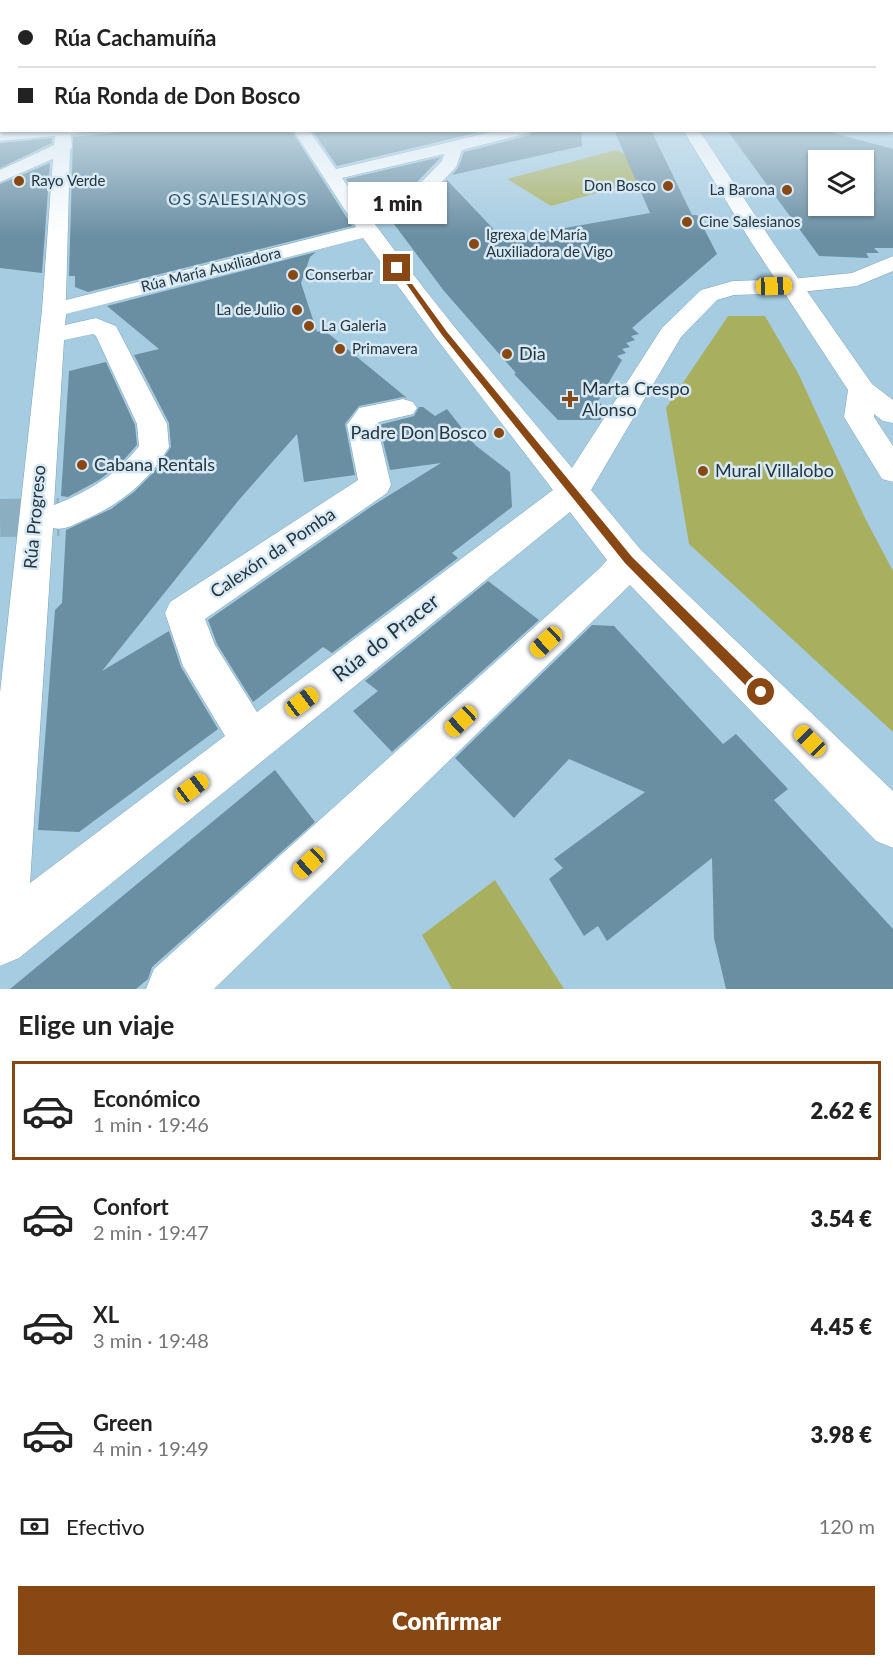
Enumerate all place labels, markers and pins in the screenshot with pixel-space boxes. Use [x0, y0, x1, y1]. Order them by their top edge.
place label: Rayo Verde [31, 171, 105, 189]
marker: Rayo Verde [12, 174, 26, 188]
place label: Don Bosco [584, 176, 656, 194]
marker: Don Bosco [661, 179, 675, 193]
place label: La Barona [709, 180, 775, 198]
marker: La Barona [780, 183, 794, 197]
place label: Cine Salesianos [699, 212, 801, 230]
marker: Cine Salesianos [680, 215, 694, 229]
place label: Igrexa de María Auxiliadora de Vigo [486, 225, 613, 260]
marker: Igrexa de María Auxiliadora de Vigo [467, 237, 481, 251]
place label: Conserbar [305, 265, 373, 283]
marker: Conserbar [286, 268, 300, 282]
place label: La de Julio [216, 300, 285, 318]
marker: La de Julio [290, 303, 304, 317]
place label: La Galeria [321, 316, 386, 334]
marker: La Galeria [302, 319, 316, 333]
place label: Primavera [352, 339, 418, 357]
marker: Primavera [333, 342, 347, 356]
place label: Dia [519, 342, 546, 364]
marker: Dia [500, 347, 514, 361]
place label: Marta Crespo Alonso [582, 377, 690, 420]
marker: Marta Crespo Alonso [563, 392, 577, 406]
place label: Padre Don Bosco [351, 421, 487, 443]
marker: Padre Don Bosco [492, 426, 506, 440]
place label: Cabana Rentals [94, 453, 215, 475]
marker: Cabana Rentals [75, 458, 89, 472]
place label: Mural Villalobo [715, 459, 834, 481]
marker: Mural Villalobo [696, 464, 710, 478]

